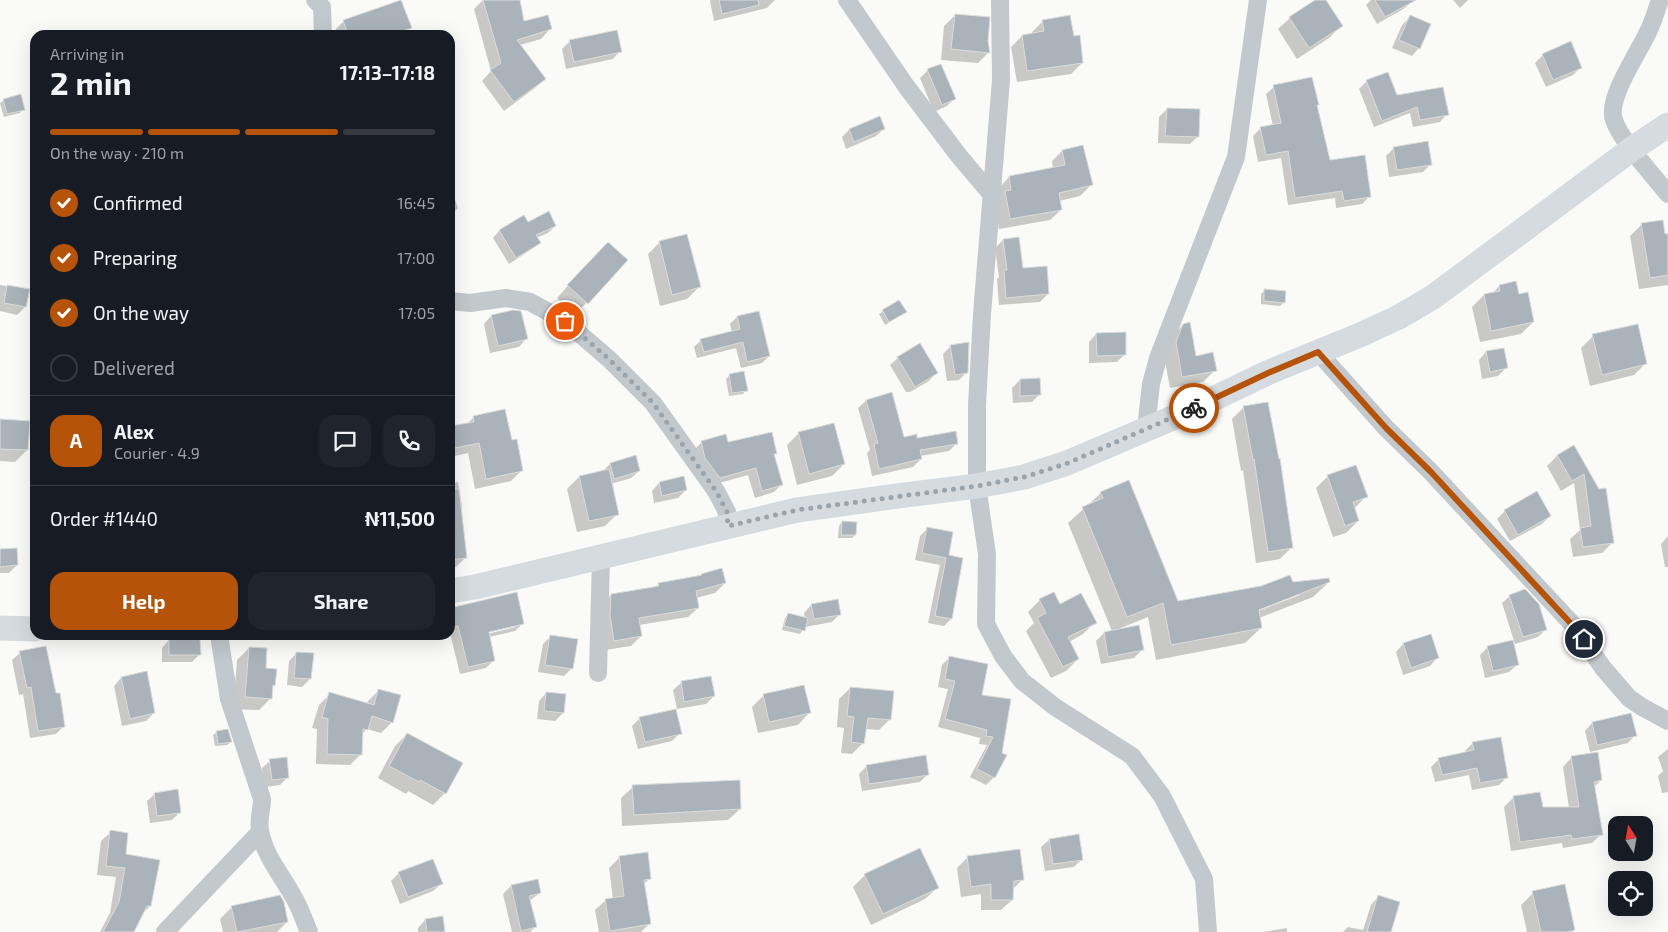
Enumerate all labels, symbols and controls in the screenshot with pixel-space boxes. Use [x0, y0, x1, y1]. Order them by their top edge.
text: Arriving in [50, 44, 124, 63]
text: 17:13–17:18 [340, 61, 435, 84]
text: 2 min [50, 63, 132, 101]
text: On the way · 210 m [50, 143, 184, 162]
icon: check [50, 189, 78, 217]
text: Confirmed [93, 191, 183, 214]
text: 16:45 [397, 193, 435, 212]
icon: check [50, 244, 78, 272]
text: Preparing [93, 246, 177, 269]
text: 17:00 [397, 248, 435, 267]
icon: check [50, 299, 78, 327]
pin [544, 300, 586, 342]
text: On the way [93, 301, 189, 324]
text: 17:05 [398, 303, 435, 322]
icon: bag [551, 307, 579, 335]
text: Delivered [93, 356, 175, 379]
courier [1169, 383, 1219, 433]
icon: bike [1180, 394, 1208, 422]
button: chat [319, 415, 371, 467]
button: phone [383, 415, 435, 467]
text: Alex [114, 420, 154, 443]
text: A [70, 429, 82, 452]
text: Courier · 4.9 [114, 443, 200, 462]
text: Order #1440 [50, 507, 158, 530]
text: ₦11,500 [365, 507, 435, 530]
button: Help [50, 572, 238, 630]
button: Share [248, 572, 435, 630]
pin [1563, 618, 1605, 660]
icon: home [1570, 625, 1598, 653]
north arrow [1608, 816, 1652, 861]
map controls [1608, 816, 1653, 916]
button: locate [1608, 871, 1653, 916]

